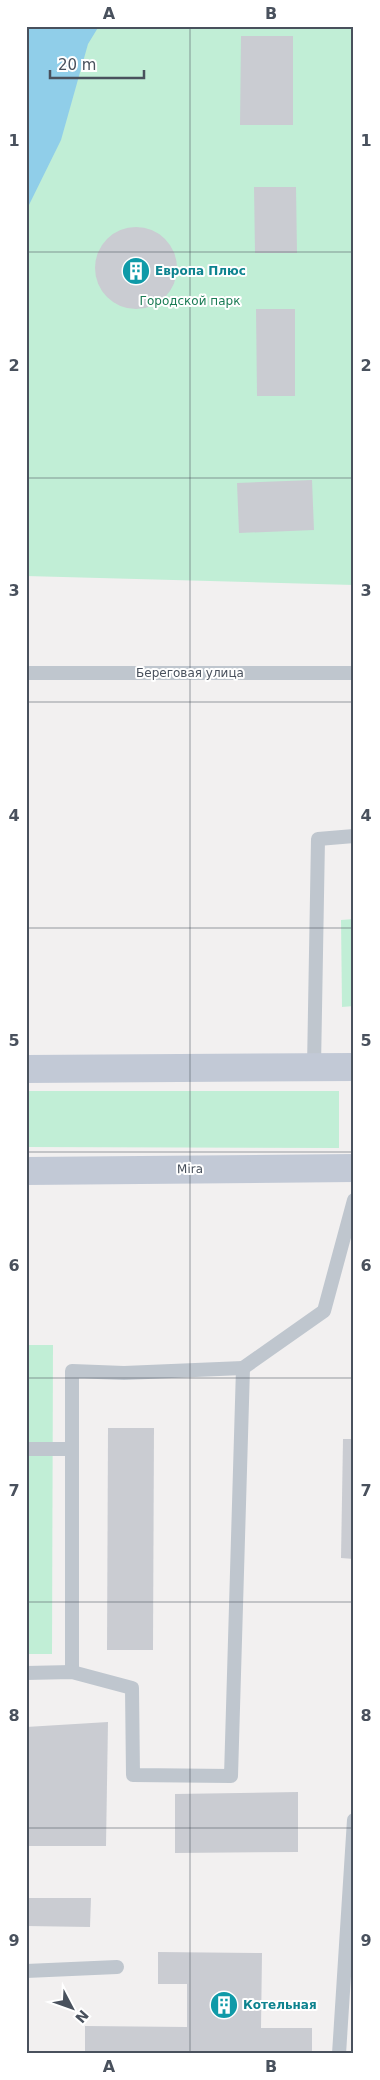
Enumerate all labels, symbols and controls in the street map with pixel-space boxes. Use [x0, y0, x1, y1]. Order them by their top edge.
text: A [103, 4, 116, 23]
text: B [265, 4, 277, 23]
scale bar [50, 48, 144, 80]
text: 20 m [58, 56, 96, 74]
text: 1 [8, 131, 20, 150]
text: 1 [360, 131, 372, 150]
building icon: Европа Плюс [121, 256, 151, 286]
place label: Европа Плюс [155, 264, 246, 278]
park label: Городской парк [140, 294, 240, 308]
text: 2 [8, 356, 20, 375]
text: 2 [360, 356, 372, 375]
text: 3 [8, 581, 20, 600]
text: 3 [360, 581, 372, 600]
street label: Береговая улица [136, 666, 244, 680]
text: 4 [8, 806, 20, 825]
text: 4 [360, 806, 372, 825]
text: 5 [8, 1031, 20, 1050]
text: 5 [360, 1031, 372, 1050]
street label: Mira [177, 1162, 203, 1176]
text: 6 [8, 1256, 20, 1275]
text: 6 [360, 1256, 372, 1275]
text: 7 [8, 1481, 20, 1500]
text: 7 [360, 1481, 372, 1500]
text: 8 [8, 1706, 20, 1725]
text: 8 [360, 1706, 372, 1725]
text: 9 [8, 1931, 20, 1950]
text: 9 [360, 1931, 372, 1950]
north arrow [48, 1982, 98, 2032]
building icon: Котельная [209, 1990, 239, 2020]
place label: Котельная [243, 1998, 317, 2012]
text: N [72, 2007, 92, 2026]
text: A [103, 2057, 116, 2076]
text: B [265, 2057, 277, 2076]

